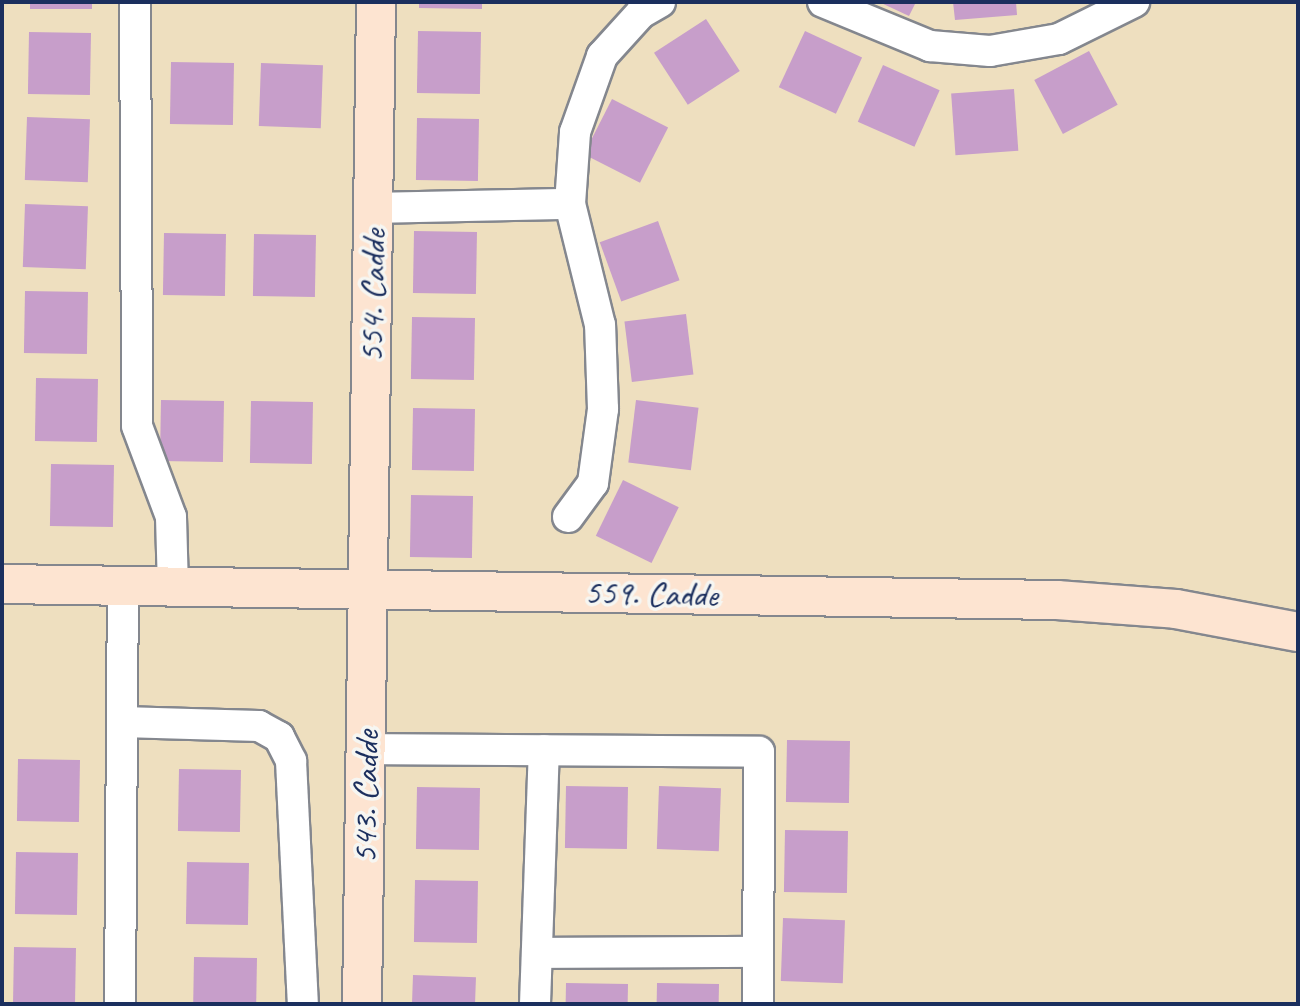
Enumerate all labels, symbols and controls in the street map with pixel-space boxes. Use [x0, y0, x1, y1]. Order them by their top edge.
street label: 554. Cadde [351, 229, 395, 363]
street label: 559. Cadde [584, 572, 718, 616]
street label: 543. Cadde [344, 730, 388, 864]

